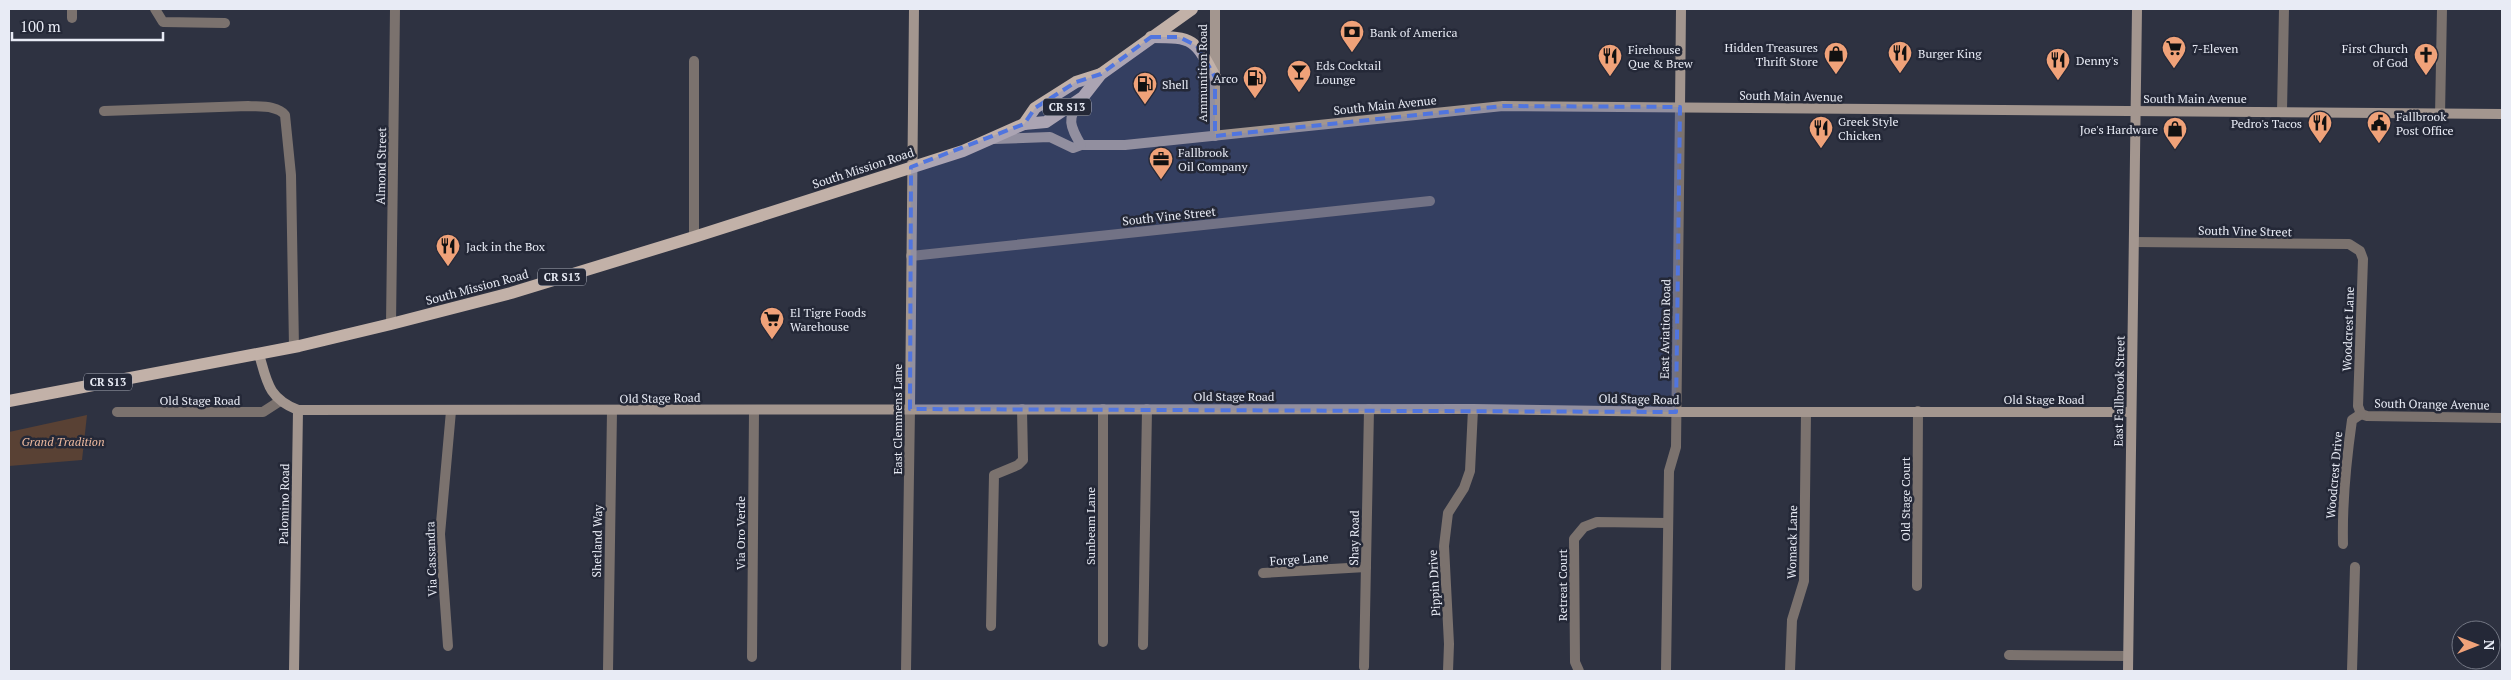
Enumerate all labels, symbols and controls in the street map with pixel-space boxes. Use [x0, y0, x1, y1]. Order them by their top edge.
scale bar [12, 10, 164, 42]
text: 100 m [20, 16, 61, 36]
bank icon: Bank of America [1339, 19, 1365, 53]
street label: Ammunition Road [1195, 24, 1210, 122]
place label: Bank of America [1370, 25, 1458, 40]
supermarket icon: 7-Eleven [2161, 35, 2187, 69]
place label: Hidden Treasures Thrift Store [1725, 40, 1818, 69]
restaurant icon: Burger King [1887, 40, 1913, 74]
shop icon: Hidden Treasures Thrift Store [1823, 41, 1849, 75]
place label: 7-Eleven [2192, 41, 2238, 56]
place label: First Church of God [2342, 41, 2408, 70]
place label: Firehouse Que & Brew [1628, 42, 1693, 71]
church icon: First Church of God [2413, 42, 2439, 76]
restaurant icon: Firehouse Que & Brew [1597, 43, 1623, 77]
place label: Burger King [1918, 46, 1982, 61]
restaurant icon: Denny's [2045, 47, 2071, 81]
place label: Denny's [2076, 53, 2118, 68]
place label: Eds Cocktail Lounge [1316, 58, 1382, 87]
bar icon: Eds Cocktail Lounge [1286, 59, 1312, 93]
fuel station icon: Arco [1242, 65, 1268, 99]
fuel station icon: Shell [1132, 71, 1158, 105]
place label: Arco [1213, 71, 1238, 86]
place label: Shell [1162, 77, 1189, 92]
street label: South Main Avenue [1739, 88, 1843, 104]
street label: South Main Avenue [2143, 91, 2247, 106]
street label: South Main Avenue [1333, 92, 1437, 118]
road number: CR S13 [1043, 98, 1091, 115]
place label: Fallbrook Post Office [2396, 109, 2454, 138]
restaurant icon: Pedro's Tacos [2307, 110, 2333, 144]
public building icon: Fallbrook Post Office [2366, 110, 2392, 144]
place label: Greek Style Chicken [1838, 114, 1899, 143]
restaurant icon: Greek Style Chicken [1808, 115, 1834, 149]
shop icon: Joe's Hardware [2162, 116, 2188, 150]
place label: Pedro's Tacos [2231, 116, 2302, 131]
place label: Joe's Hardware [2080, 122, 2158, 137]
street label: Almond Street [373, 127, 389, 205]
street label: South Mission Road [810, 144, 916, 191]
place label: Fallbrook Oil Company [1178, 145, 1248, 174]
office icon: Fallbrook Oil Company [1148, 146, 1174, 180]
street label: South Vine Street [1122, 204, 1217, 228]
street label: South Vine Street [2198, 223, 2293, 239]
restaurant icon: Jack in the Box [435, 233, 461, 267]
place label: Jack in the Box [466, 239, 546, 254]
street label: South Mission Road [424, 266, 530, 308]
road number: CR S13 [538, 268, 586, 286]
street label: East Aviation Road [1657, 279, 1673, 379]
street label: Woodcrest Lane [2339, 286, 2357, 372]
place label: El Tigre Foods Warehouse [790, 305, 866, 334]
supermarket icon: El Tigre Foods Warehouse [759, 306, 785, 340]
street label: East Fallbrook Street [2111, 335, 2127, 447]
street label: East Clemmens Lane [890, 364, 905, 474]
road number: CR S13 [84, 374, 132, 391]
street label: Old Stage Road [1193, 389, 1275, 404]
street label: Old Stage Road [619, 390, 701, 406]
street label: Old Stage Road [1598, 391, 1680, 407]
street label: Old Stage Road [2003, 392, 2085, 407]
street label: Old Stage Road [159, 393, 241, 408]
street label: South Orange Avenue [2374, 395, 2490, 413]
street label: Woodcrest Drive [2323, 431, 2345, 519]
park label: Grand Tradition [21, 434, 105, 449]
street label: Old Stage Court [1898, 456, 1913, 541]
street label: Palomino Road [276, 463, 292, 545]
street label: Sunbeam Lane [1083, 487, 1098, 565]
street label: Via Oro Verde [733, 496, 748, 570]
street label: Shetland Way [589, 503, 605, 578]
street label: Womack Lane [1784, 505, 1800, 579]
street label: Shay Road [1346, 510, 1362, 566]
street label: Via Cassandra [422, 521, 440, 597]
street label: Retreat Court [1555, 548, 1570, 621]
street label: Forge Lane [1269, 549, 1329, 569]
street label: Pippin Drive [1425, 549, 1443, 617]
north arrow [2451, 620, 2501, 670]
text: N [2480, 640, 2499, 651]

